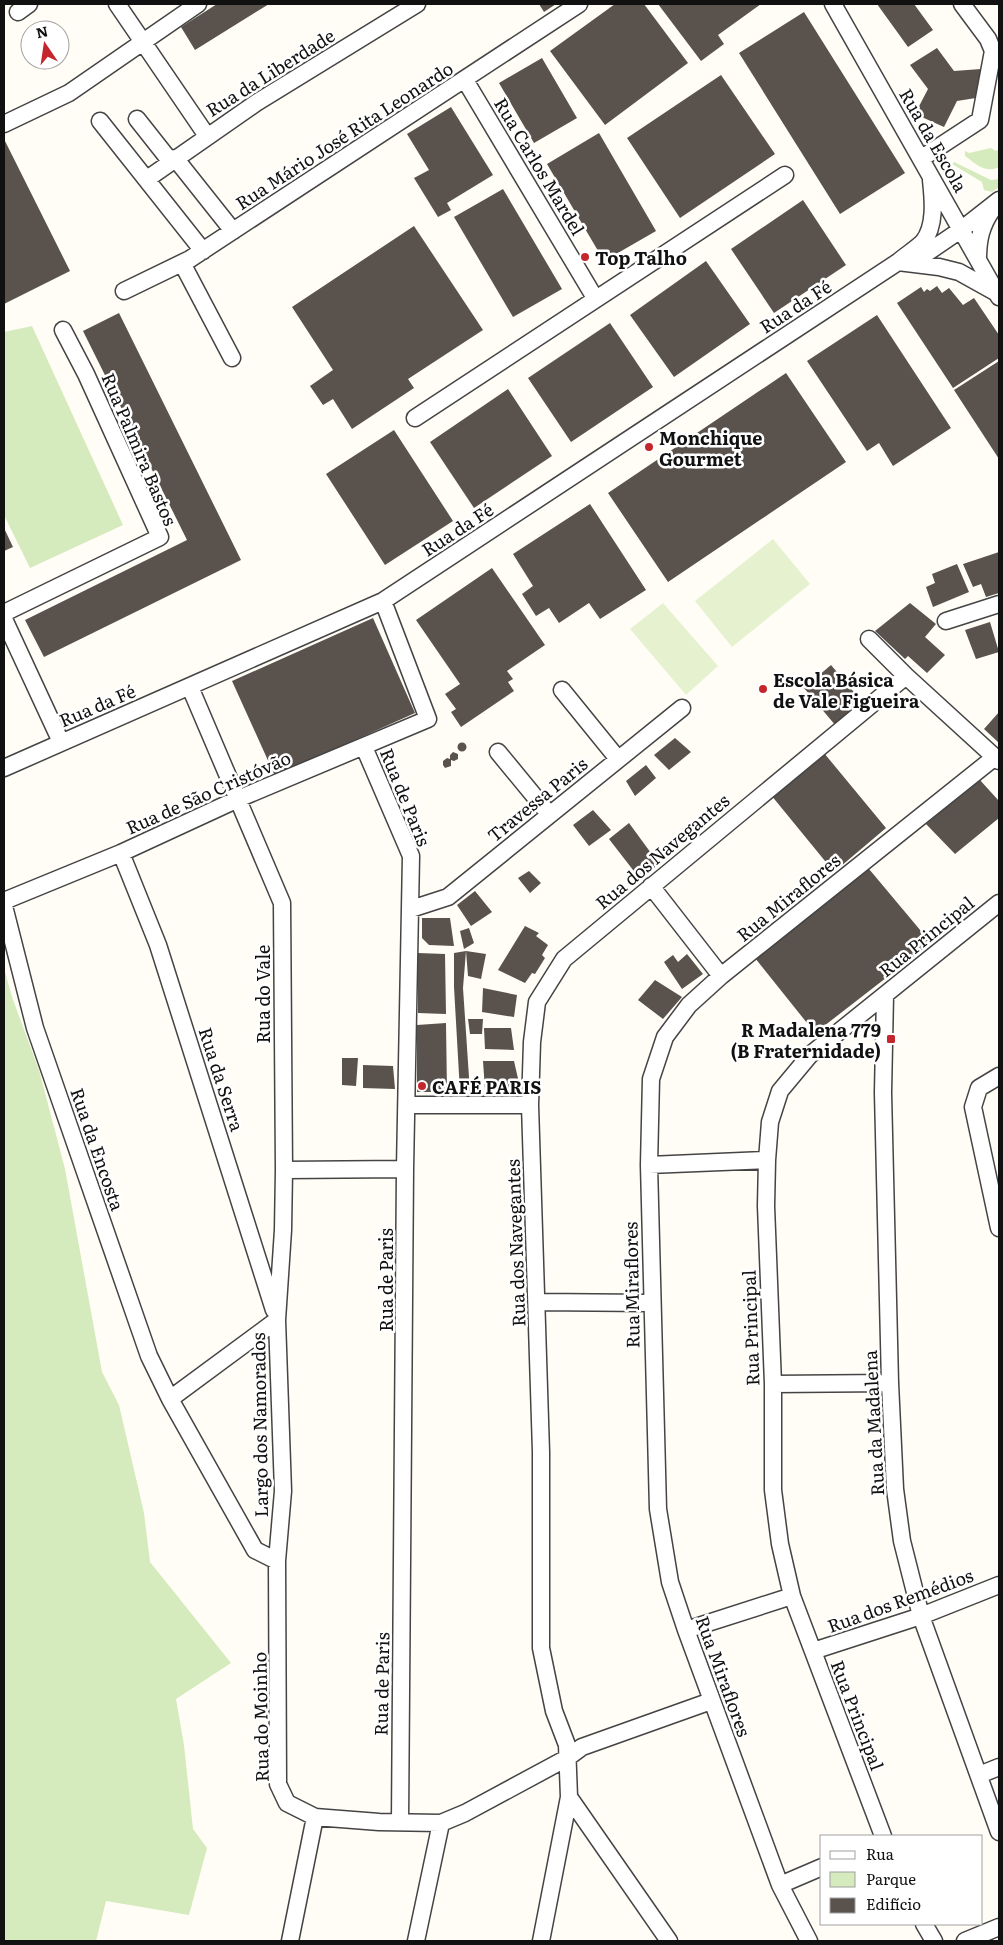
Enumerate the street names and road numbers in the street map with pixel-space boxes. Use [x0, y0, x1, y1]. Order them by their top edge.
street label: Rua da Liberdade [200, 21, 340, 123]
street label: Rua Mário José Rita Leonardo [230, 54, 458, 216]
street label: Rua da Escola [893, 83, 975, 197]
street label: Rua Carlos Mardel [488, 92, 592, 240]
street label: Rua da Fé [754, 273, 836, 339]
street label: Rua Palmira Bastos [96, 368, 184, 530]
street label: Rua da Fé [416, 496, 498, 562]
street label: Rua da Fé [54, 677, 140, 733]
street label: Rua de São Cristóvão [121, 743, 295, 841]
street label: Rua de Paris [374, 744, 438, 850]
street label: Travessa Paris [481, 750, 593, 848]
street label: Rua dos Navegantes [589, 787, 735, 915]
street label: Rua Miraflores [730, 847, 846, 947]
street label: Rua Principal [872, 889, 980, 983]
street label: Rua do Vale [249, 945, 276, 1043]
street label: Rua da Serra [192, 1024, 252, 1135]
street label: Rua da Encosta [64, 1084, 132, 1214]
street label: Rua dos Navegantes [499, 1159, 531, 1327]
street label: Rua Miraflores [616, 1221, 646, 1349]
street label: Rua de Paris [372, 1228, 399, 1332]
street label: Rua Principal [734, 1270, 766, 1386]
street label: Largo dos Namorados [244, 1332, 274, 1518]
street label: Rua da Madalena [856, 1349, 890, 1497]
street label: Rua dos Remédios [823, 1561, 977, 1639]
street label: Rua Miraflores [690, 1612, 758, 1740]
street label: Rua de Paris [367, 1632, 395, 1736]
street label: Rua do Moinho [245, 1652, 275, 1782]
street label: Rua Principal [825, 1656, 891, 1774]

